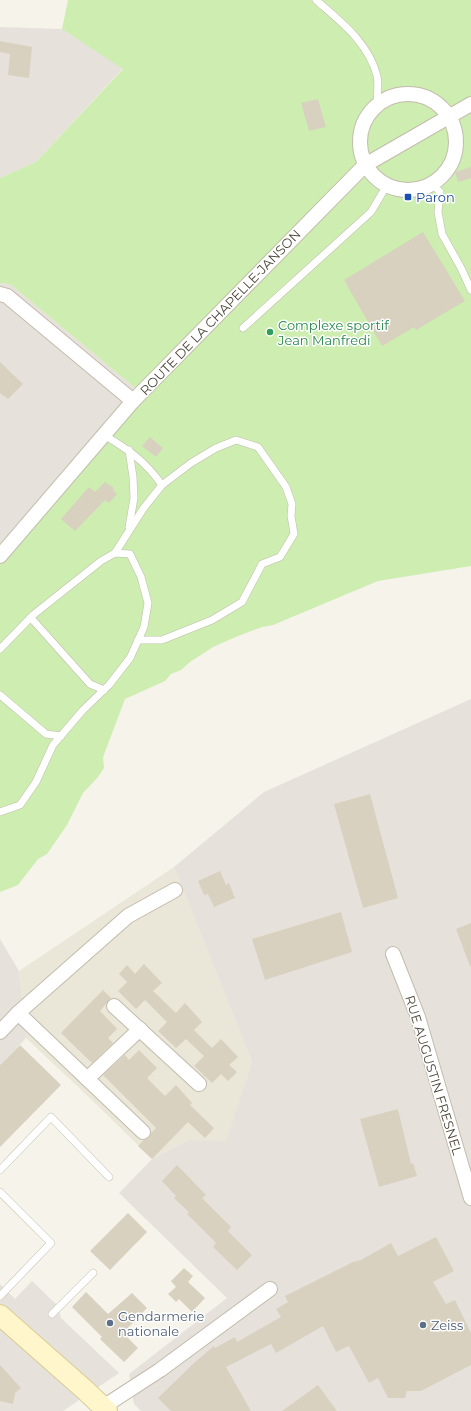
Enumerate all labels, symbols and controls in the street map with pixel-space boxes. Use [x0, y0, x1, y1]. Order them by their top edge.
place label: Paron [416, 189, 455, 205]
marker: Paron [403, 192, 413, 202]
street label: ROUTE DE LA CHAPELLE-JANSON [136, 226, 304, 398]
place label: Complexe sportif Jean Manfredi [277, 317, 389, 348]
marker: Complexe sportif Jean Manfredi [265, 327, 275, 337]
street label: RUE AUGUSTIN FRESNEL [402, 993, 466, 1157]
place label: Gendarmerie nationale [118, 1308, 205, 1339]
place label: Zeiss [431, 1317, 463, 1333]
marker: Gendarmerie nationale [105, 1318, 115, 1328]
marker: Zeiss [418, 1320, 428, 1330]

